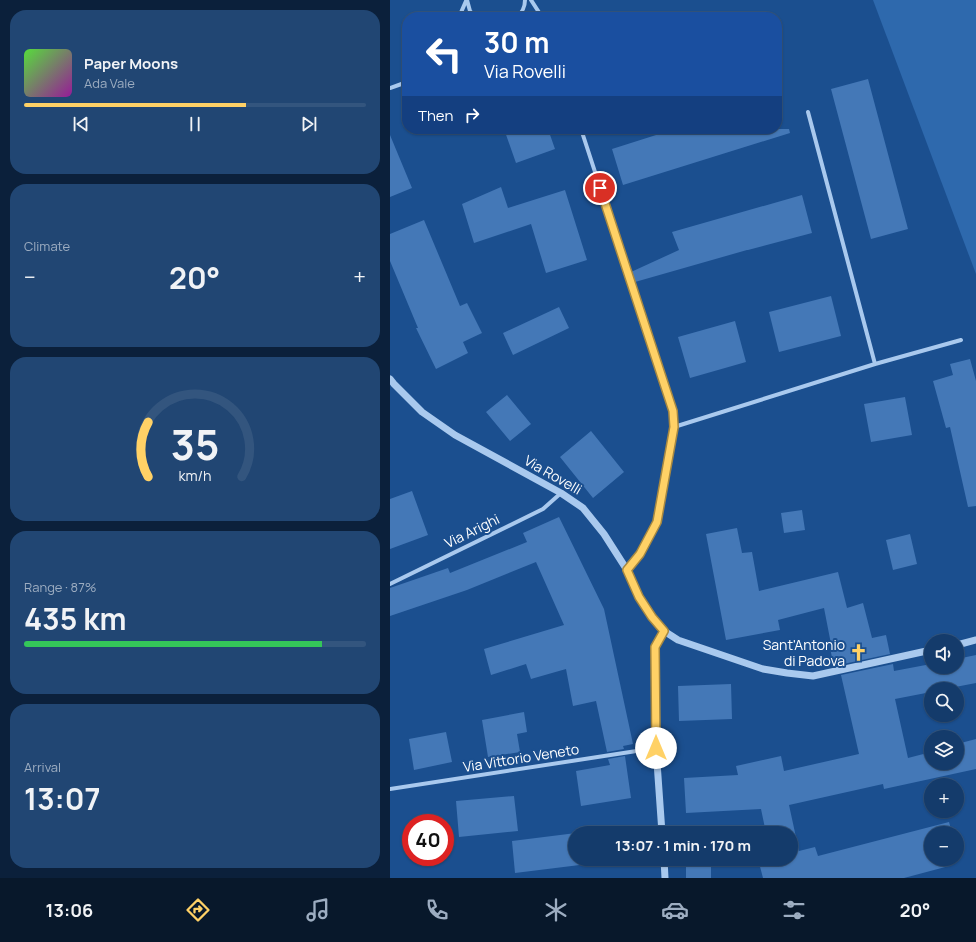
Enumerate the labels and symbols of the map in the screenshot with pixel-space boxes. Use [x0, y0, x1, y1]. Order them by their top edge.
pin [583, 171, 617, 205]
street label: Via Rovelli [521, 450, 586, 499]
street label: Via Arighi [441, 509, 502, 552]
place label: Sant'Antonio di Padova [763, 635, 845, 670]
church icon: Sant'Antonio di Padova [848, 643, 868, 663]
position arrow [635, 727, 677, 769]
street label: Via Vittorio Veneto [462, 739, 580, 776]
speed limit sign: 40 [402, 814, 454, 866]

